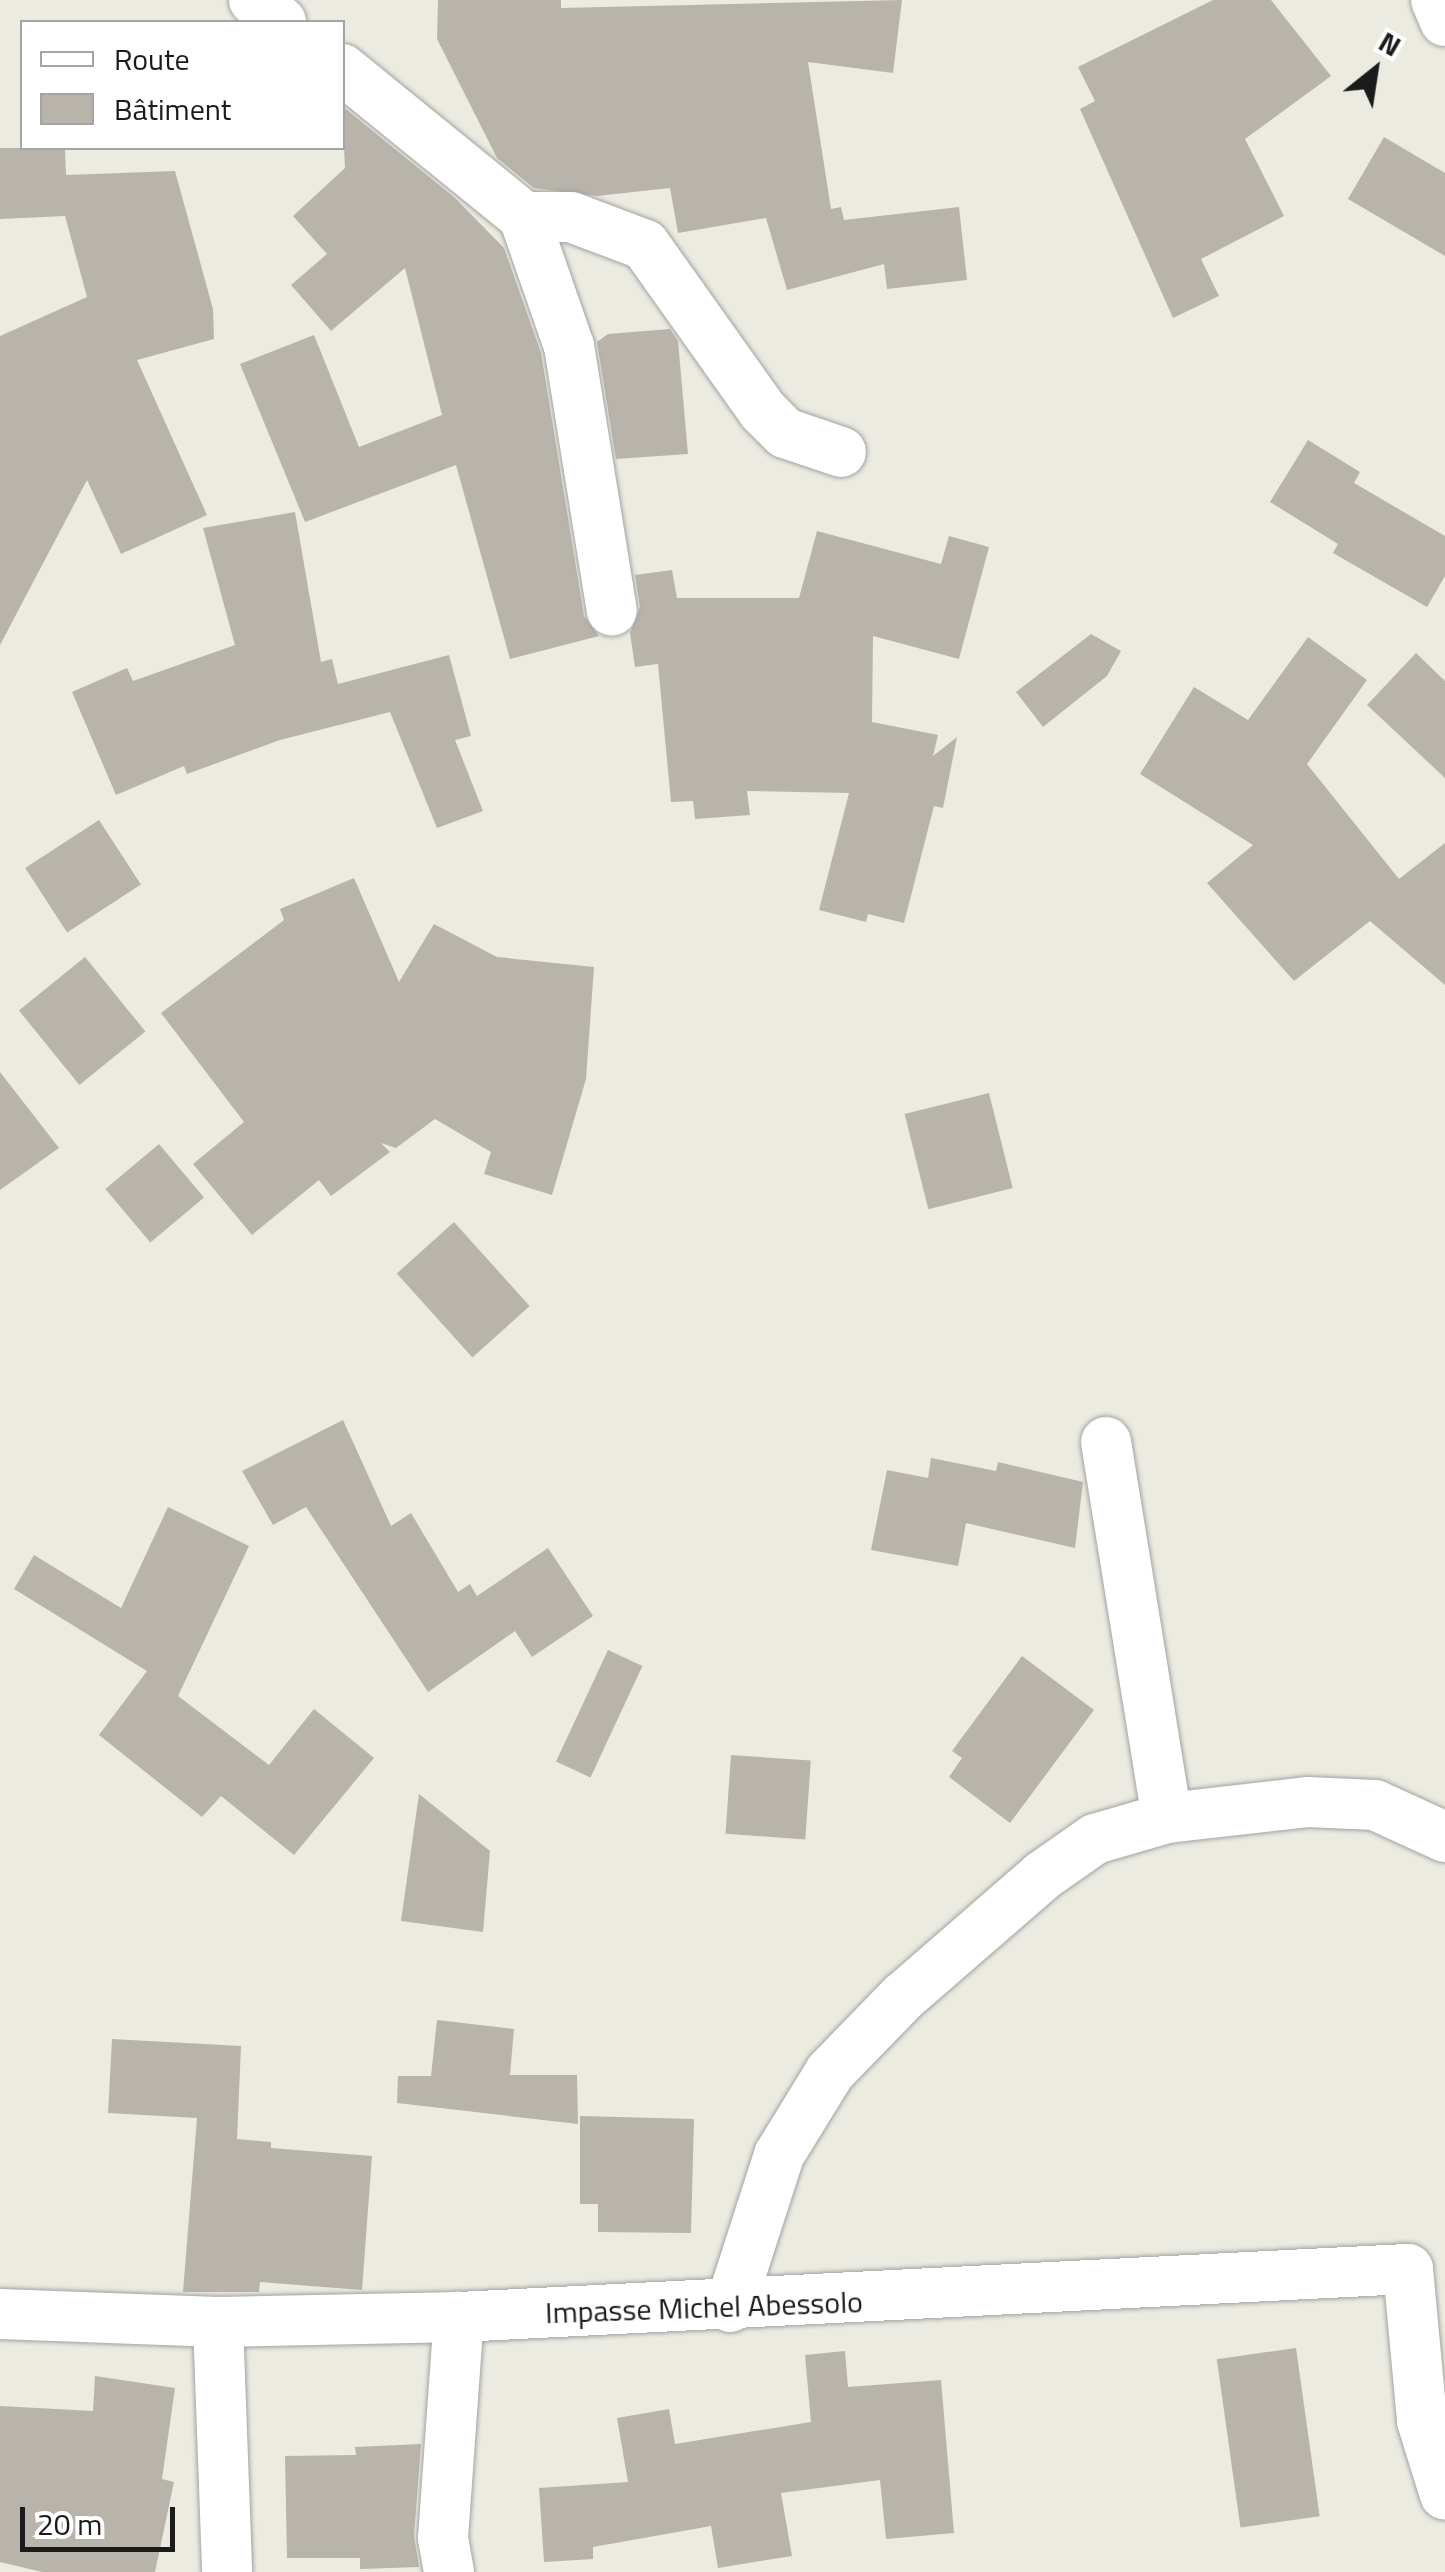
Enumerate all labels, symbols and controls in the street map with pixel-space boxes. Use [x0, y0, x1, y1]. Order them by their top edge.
legend [20, 20, 345, 150]
north arrow [1325, 20, 1425, 120]
text: N [1371, 20, 1409, 67]
text: Route [114, 36, 190, 82]
text: Bâtiment [114, 86, 231, 132]
street label: Impasse Michel Abessolo [545, 2283, 863, 2331]
scale bar [25, 2487, 180, 2549]
text: 20 m [37, 2501, 102, 2547]

